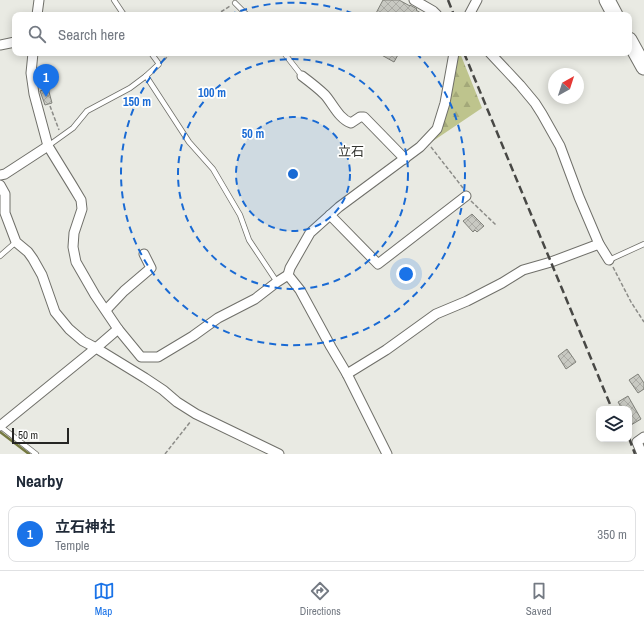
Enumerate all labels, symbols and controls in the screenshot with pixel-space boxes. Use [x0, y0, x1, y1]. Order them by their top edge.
search box [12, 12, 632, 56]
icon: search [26, 23, 48, 45]
text: Search here [58, 24, 125, 45]
pin: 1 [33, 64, 59, 97]
north arrow [548, 68, 584, 104]
text: 100 m [198, 85, 226, 101]
text: 150 m [123, 94, 151, 110]
text: 50 m [242, 126, 264, 142]
district label: 立石 [338, 143, 364, 160]
centre of rings [286, 167, 300, 181]
your location [396, 264, 416, 284]
map controls [596, 406, 632, 442]
button: layers [596, 406, 632, 442]
scale bar [12, 426, 69, 445]
text: 50 m [18, 428, 38, 442]
text: Nearby [16, 469, 63, 492]
text: 立石神社 [55, 516, 115, 537]
text: 1 [27, 526, 33, 543]
text: 350 m [597, 526, 627, 543]
text: Temple [55, 537, 89, 554]
tab: Map [93, 580, 115, 618]
tab: Directions [300, 580, 341, 618]
tab: Saved [526, 580, 551, 618]

